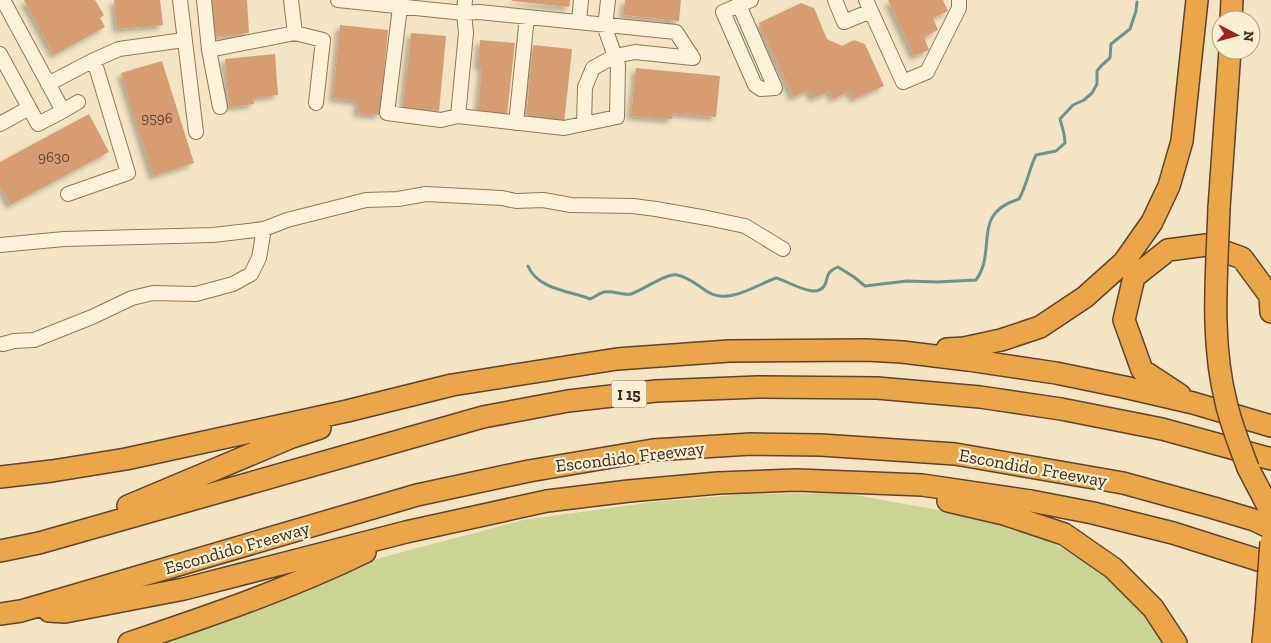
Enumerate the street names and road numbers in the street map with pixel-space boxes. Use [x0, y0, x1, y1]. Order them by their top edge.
road number: I 15 [612, 380, 646, 408]
street label: Escondido Freeway [554, 437, 707, 477]
street label: Escondido Freeway [957, 444, 1110, 492]
street label: Escondido Freeway [162, 517, 313, 579]

